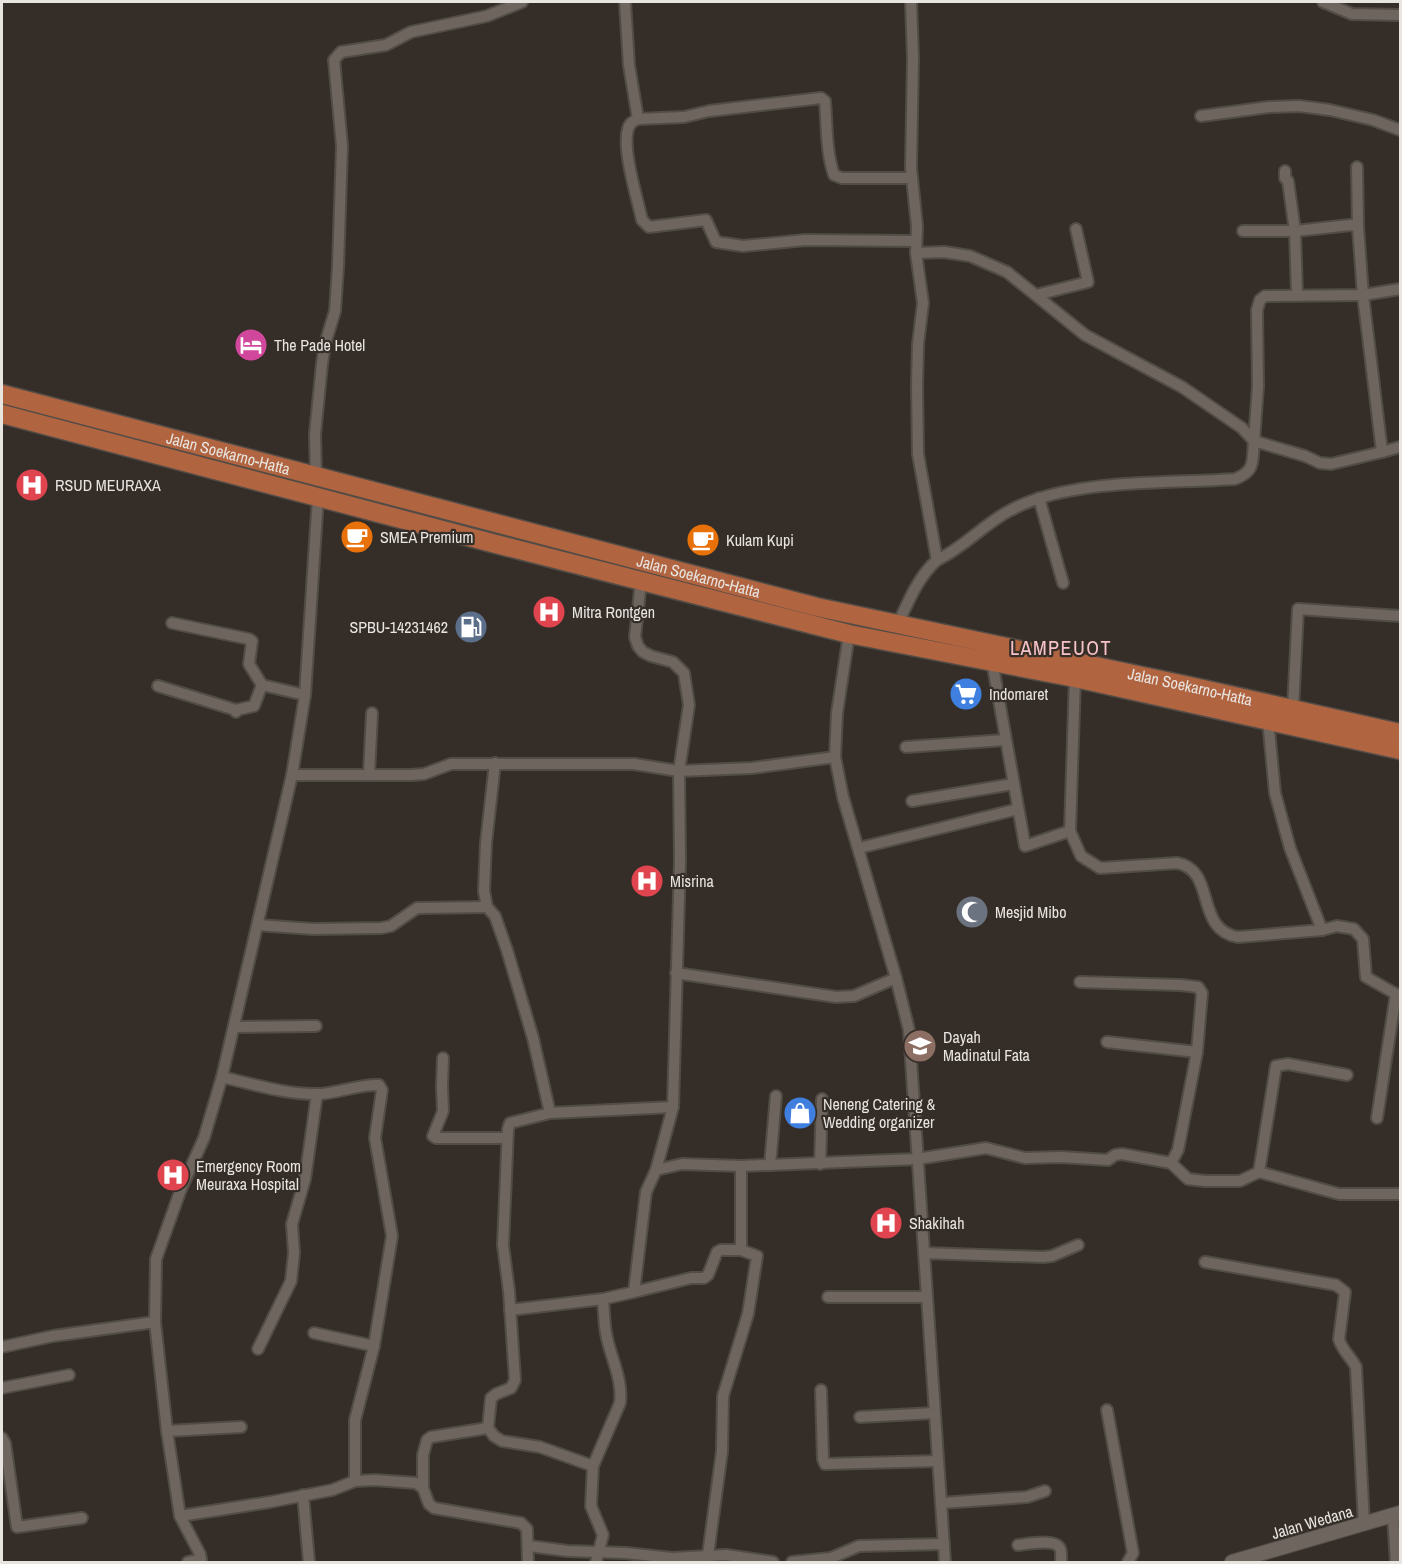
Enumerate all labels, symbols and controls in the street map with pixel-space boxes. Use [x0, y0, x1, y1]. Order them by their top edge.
hotel icon: The Pade Hotel [233, 327, 269, 363]
place label: The Pade Hotel [274, 334, 365, 356]
street label: Jalan Soekarno-Hatta [164, 426, 293, 480]
hospital icon: RSUD MEURAXA [14, 467, 50, 503]
place label: RSUD MEURAXA [55, 474, 161, 496]
cafe icon: SMEA Premium [339, 519, 375, 555]
cafe icon: Kulam Kupi [685, 522, 721, 558]
place label: SMEA Premium [380, 526, 473, 548]
place label: Kulam Kupi [726, 529, 794, 551]
street label: Jalan Soekarno-Hatta [634, 549, 763, 603]
hospital icon: Mitra Rontgen [531, 594, 567, 630]
place label: Mitra Rontgen [572, 601, 655, 623]
fuel station icon: SPBU-14231462 [453, 609, 489, 645]
place label: SPBU-14231462 [350, 616, 448, 638]
district label: LAMPEUOT [1010, 634, 1112, 661]
street label: Jalan Soekarno-Hatta [1126, 662, 1255, 711]
supermarket icon: Indomaret [948, 676, 984, 712]
place label: Indomaret [989, 683, 1048, 705]
hospital icon: Misrina [629, 863, 665, 899]
place label: Misrina [670, 870, 714, 892]
mosque icon: Mesjid Mibo [954, 894, 990, 930]
place label: Mesjid Mibo [995, 901, 1066, 923]
place label: Dayah Madinatul Fata [943, 1026, 1031, 1066]
school or university icon: Dayah Madinatul Fata [902, 1028, 938, 1064]
place label: Neneng Catering & Wedding organizer [823, 1093, 936, 1133]
shop icon: Neneng Catering & Wedding organizer [782, 1095, 818, 1131]
place label: Emergency Room Meuraxa Hospital [196, 1155, 301, 1195]
hospital icon: Emergency Room Meuraxa Hospital [155, 1157, 191, 1193]
hospital icon: Shakihah [868, 1205, 904, 1241]
place label: Shakihah [909, 1212, 964, 1234]
street label: Jalan Wedana [1269, 1500, 1356, 1544]

